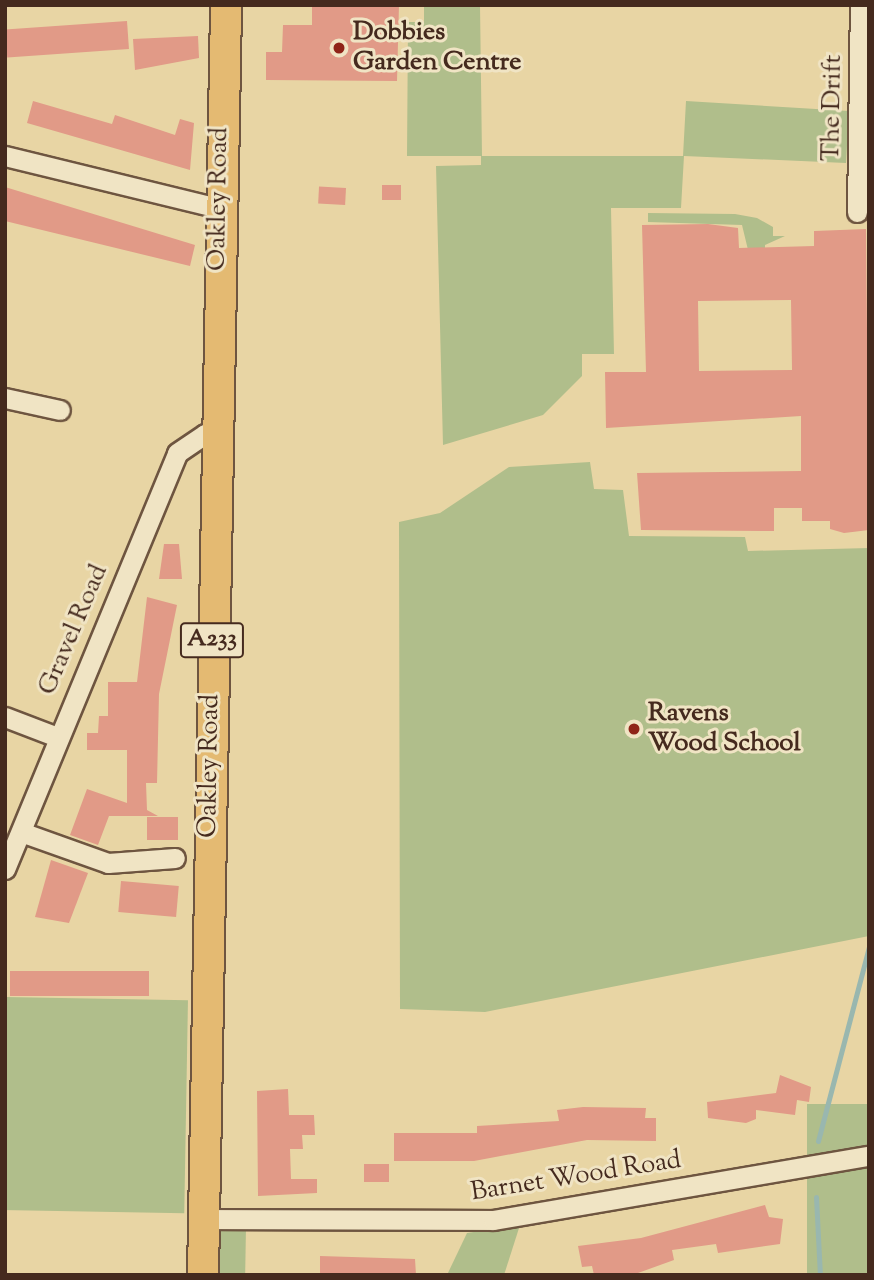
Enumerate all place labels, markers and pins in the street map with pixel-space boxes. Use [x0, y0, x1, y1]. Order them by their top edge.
place label: Dobbies Garden Centre [353, 17, 521, 78]
marker: Dobbies Garden Centre [331, 40, 347, 56]
place label: Ravens Wood School [648, 698, 801, 760]
marker: Ravens Wood School [626, 721, 642, 737]

